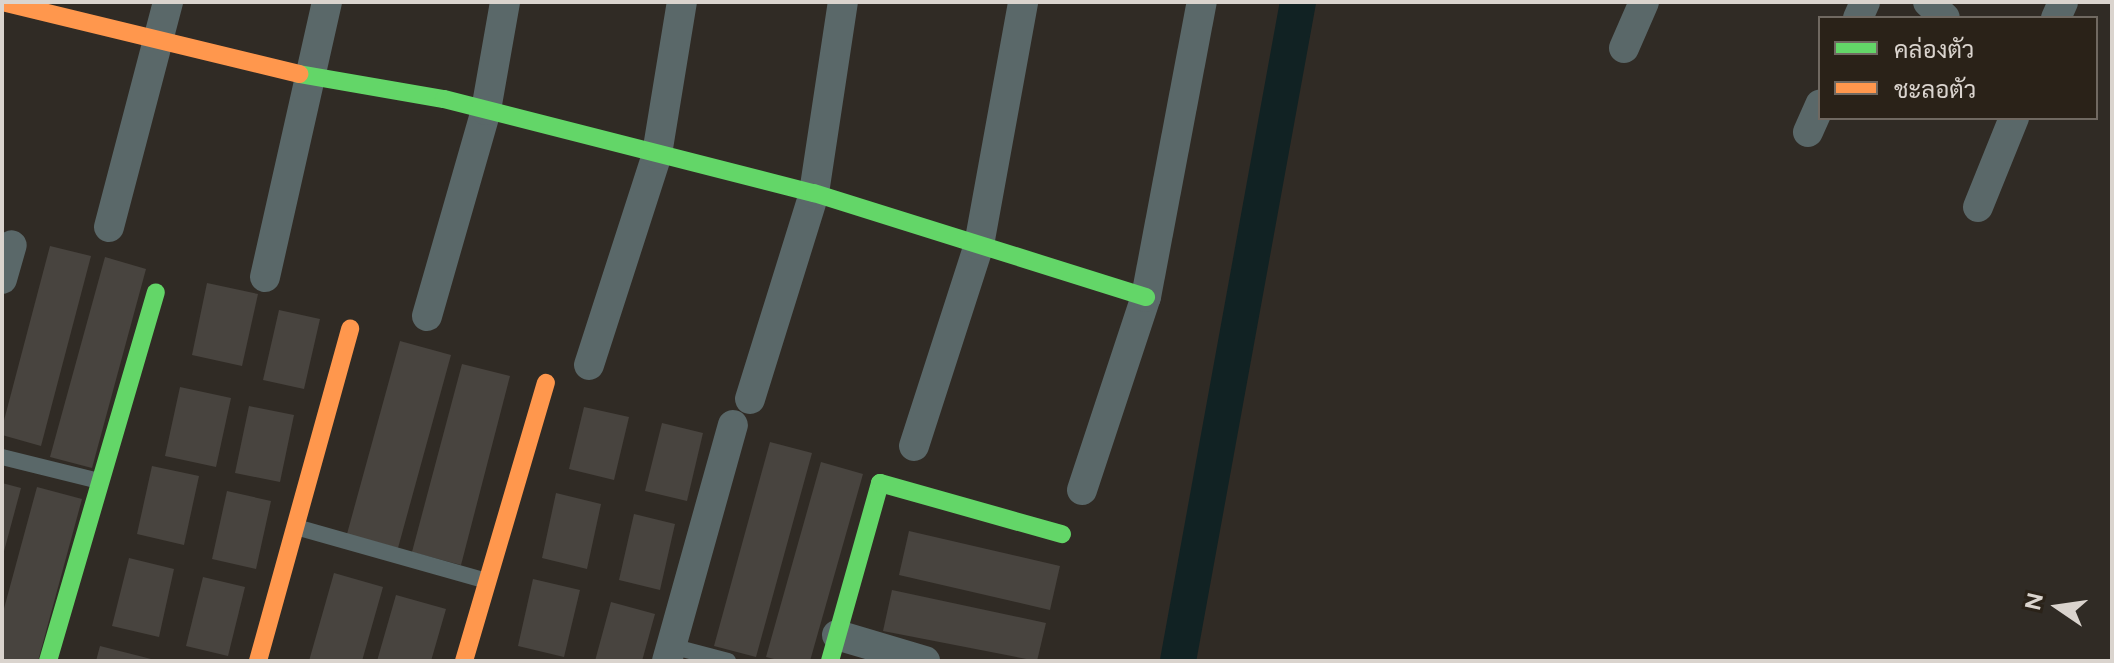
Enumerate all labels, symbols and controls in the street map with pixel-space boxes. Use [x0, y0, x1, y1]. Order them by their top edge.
legend [1818, 16, 2098, 120]
text: คล่องตัว [1894, 35, 1974, 64]
text: ชะลอตัว [1894, 75, 1976, 104]
north arrow [2018, 567, 2098, 647]
text: N [2019, 590, 2049, 613]

